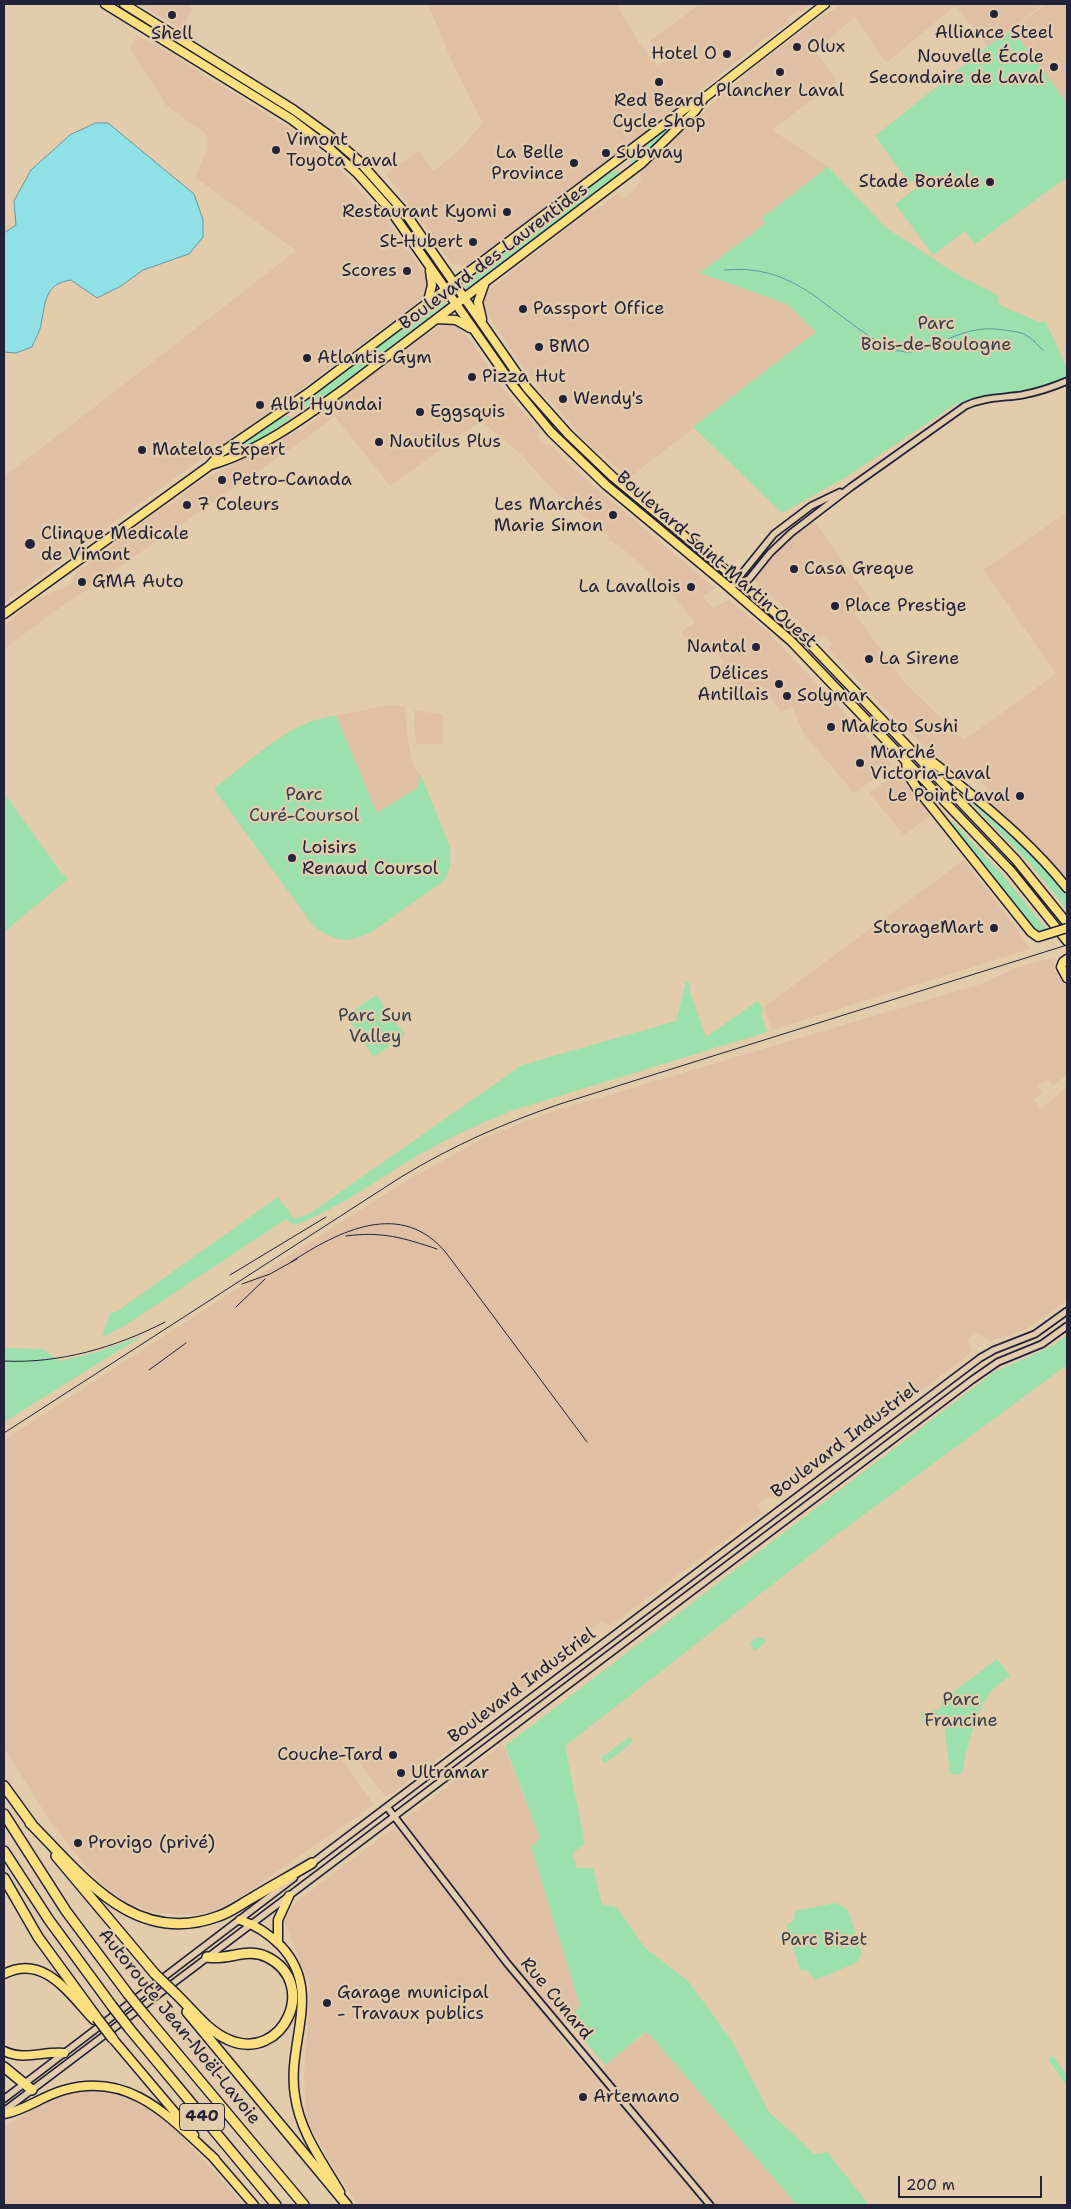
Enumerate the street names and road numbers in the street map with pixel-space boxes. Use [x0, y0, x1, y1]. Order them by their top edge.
street label: Boulevard des Laurentides [395, 179, 593, 335]
street label: Boulevard Saint-Martin Ouest [611, 467, 821, 653]
street label: Boulevard Industriel [767, 1379, 923, 1503]
street label: Boulevard Industriel [444, 1624, 600, 1748]
street label: Autoroute Jean-Noël-Lavoie [93, 1925, 265, 2129]
street label: Rue Cunard [515, 1954, 597, 2044]
road number: 440 [180, 2104, 224, 2130]

